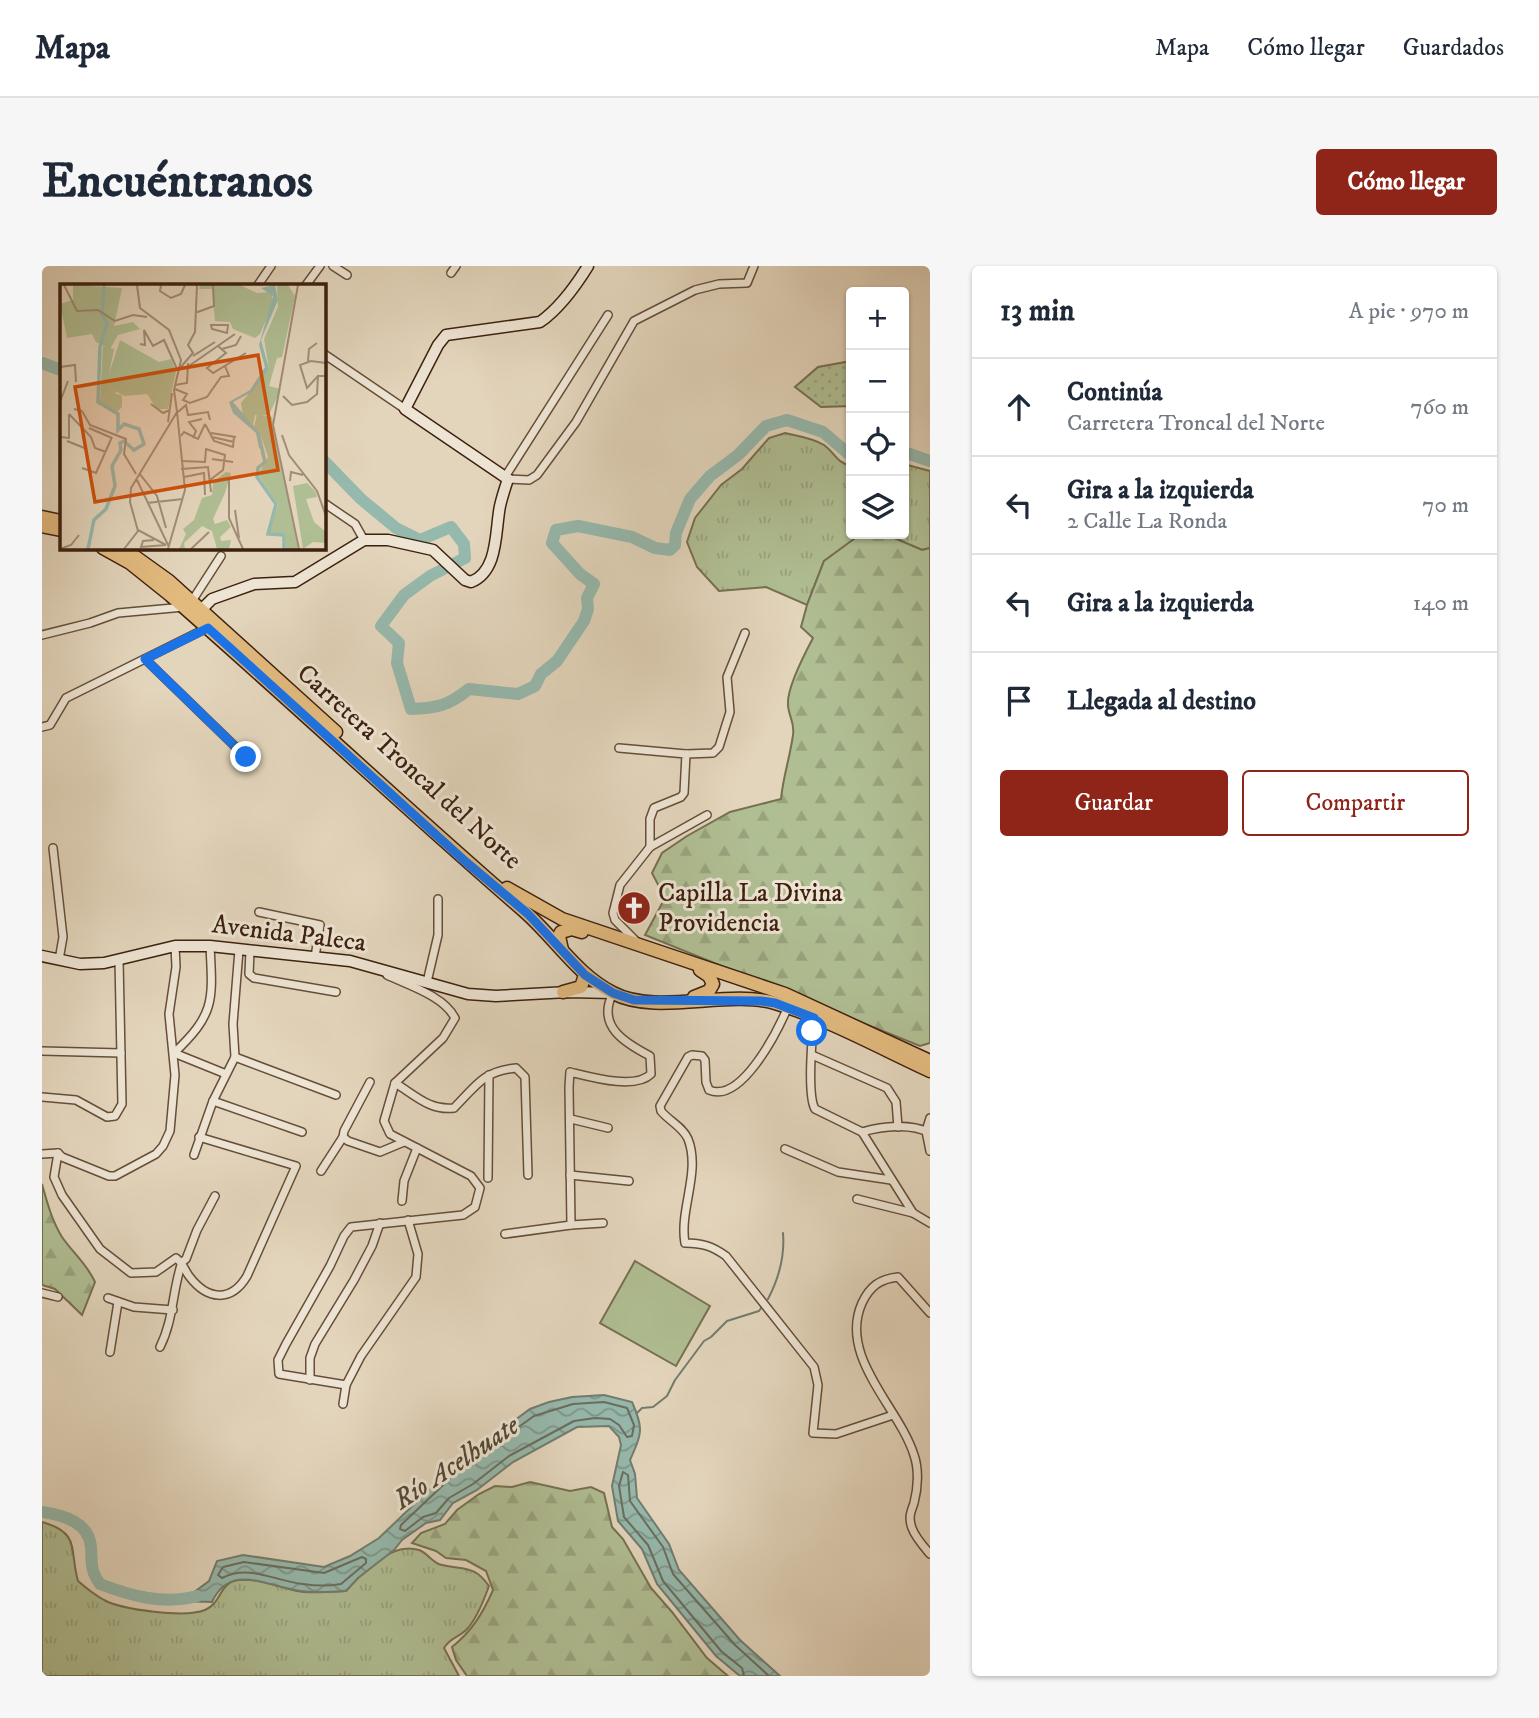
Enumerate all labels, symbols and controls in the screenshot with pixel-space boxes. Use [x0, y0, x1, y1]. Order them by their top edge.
text: Mapa [35, 28, 110, 69]
text: Mapa [1155, 33, 1209, 63]
text: Cómo llegar [1247, 33, 1365, 63]
text: Guardados [1403, 33, 1504, 63]
button: Cómo llegar [1316, 149, 1497, 215]
text: Encuéntranos [42, 151, 313, 213]
inset map [60, 284, 326, 550]
map controls [846, 287, 909, 539]
button: + [846, 287, 909, 350]
text: 13 min [1000, 293, 1075, 330]
text: A pie · 970 m [1349, 297, 1469, 326]
button: − [846, 350, 909, 413]
text: Continúa [1067, 376, 1162, 409]
icon: ahead [1000, 388, 1038, 426]
text: 760 m [1410, 393, 1469, 422]
text: Carretera Troncal del Norte [1067, 409, 1325, 438]
button: locate [846, 413, 909, 476]
text: Gira a la izquierda [1067, 474, 1254, 507]
button: layers [846, 476, 909, 539]
icon: left [1000, 486, 1038, 524]
text: 70 m [1422, 491, 1469, 520]
text: 2 Calle La Ronda [1067, 507, 1227, 536]
icon: left [1000, 584, 1038, 622]
text: Gira a la izquierda [1067, 587, 1254, 620]
text: 140 m [1413, 589, 1469, 618]
street label: Carretera Troncal del Norte [290, 657, 528, 877]
icon: arrive [1000, 682, 1038, 720]
text: Llegada al destino [1067, 685, 1256, 718]
route end [230, 741, 261, 772]
button: Guardar [1000, 770, 1228, 836]
button: Compartir [1242, 770, 1469, 836]
place label: Capilla La Divina Providencia [658, 877, 843, 940]
church icon: Capilla La Divina Providencia [615, 889, 653, 927]
street label: Avenida Paleca [210, 908, 368, 960]
route start [796, 1015, 827, 1046]
water label: Río Acelhuate [386, 1407, 527, 1518]

